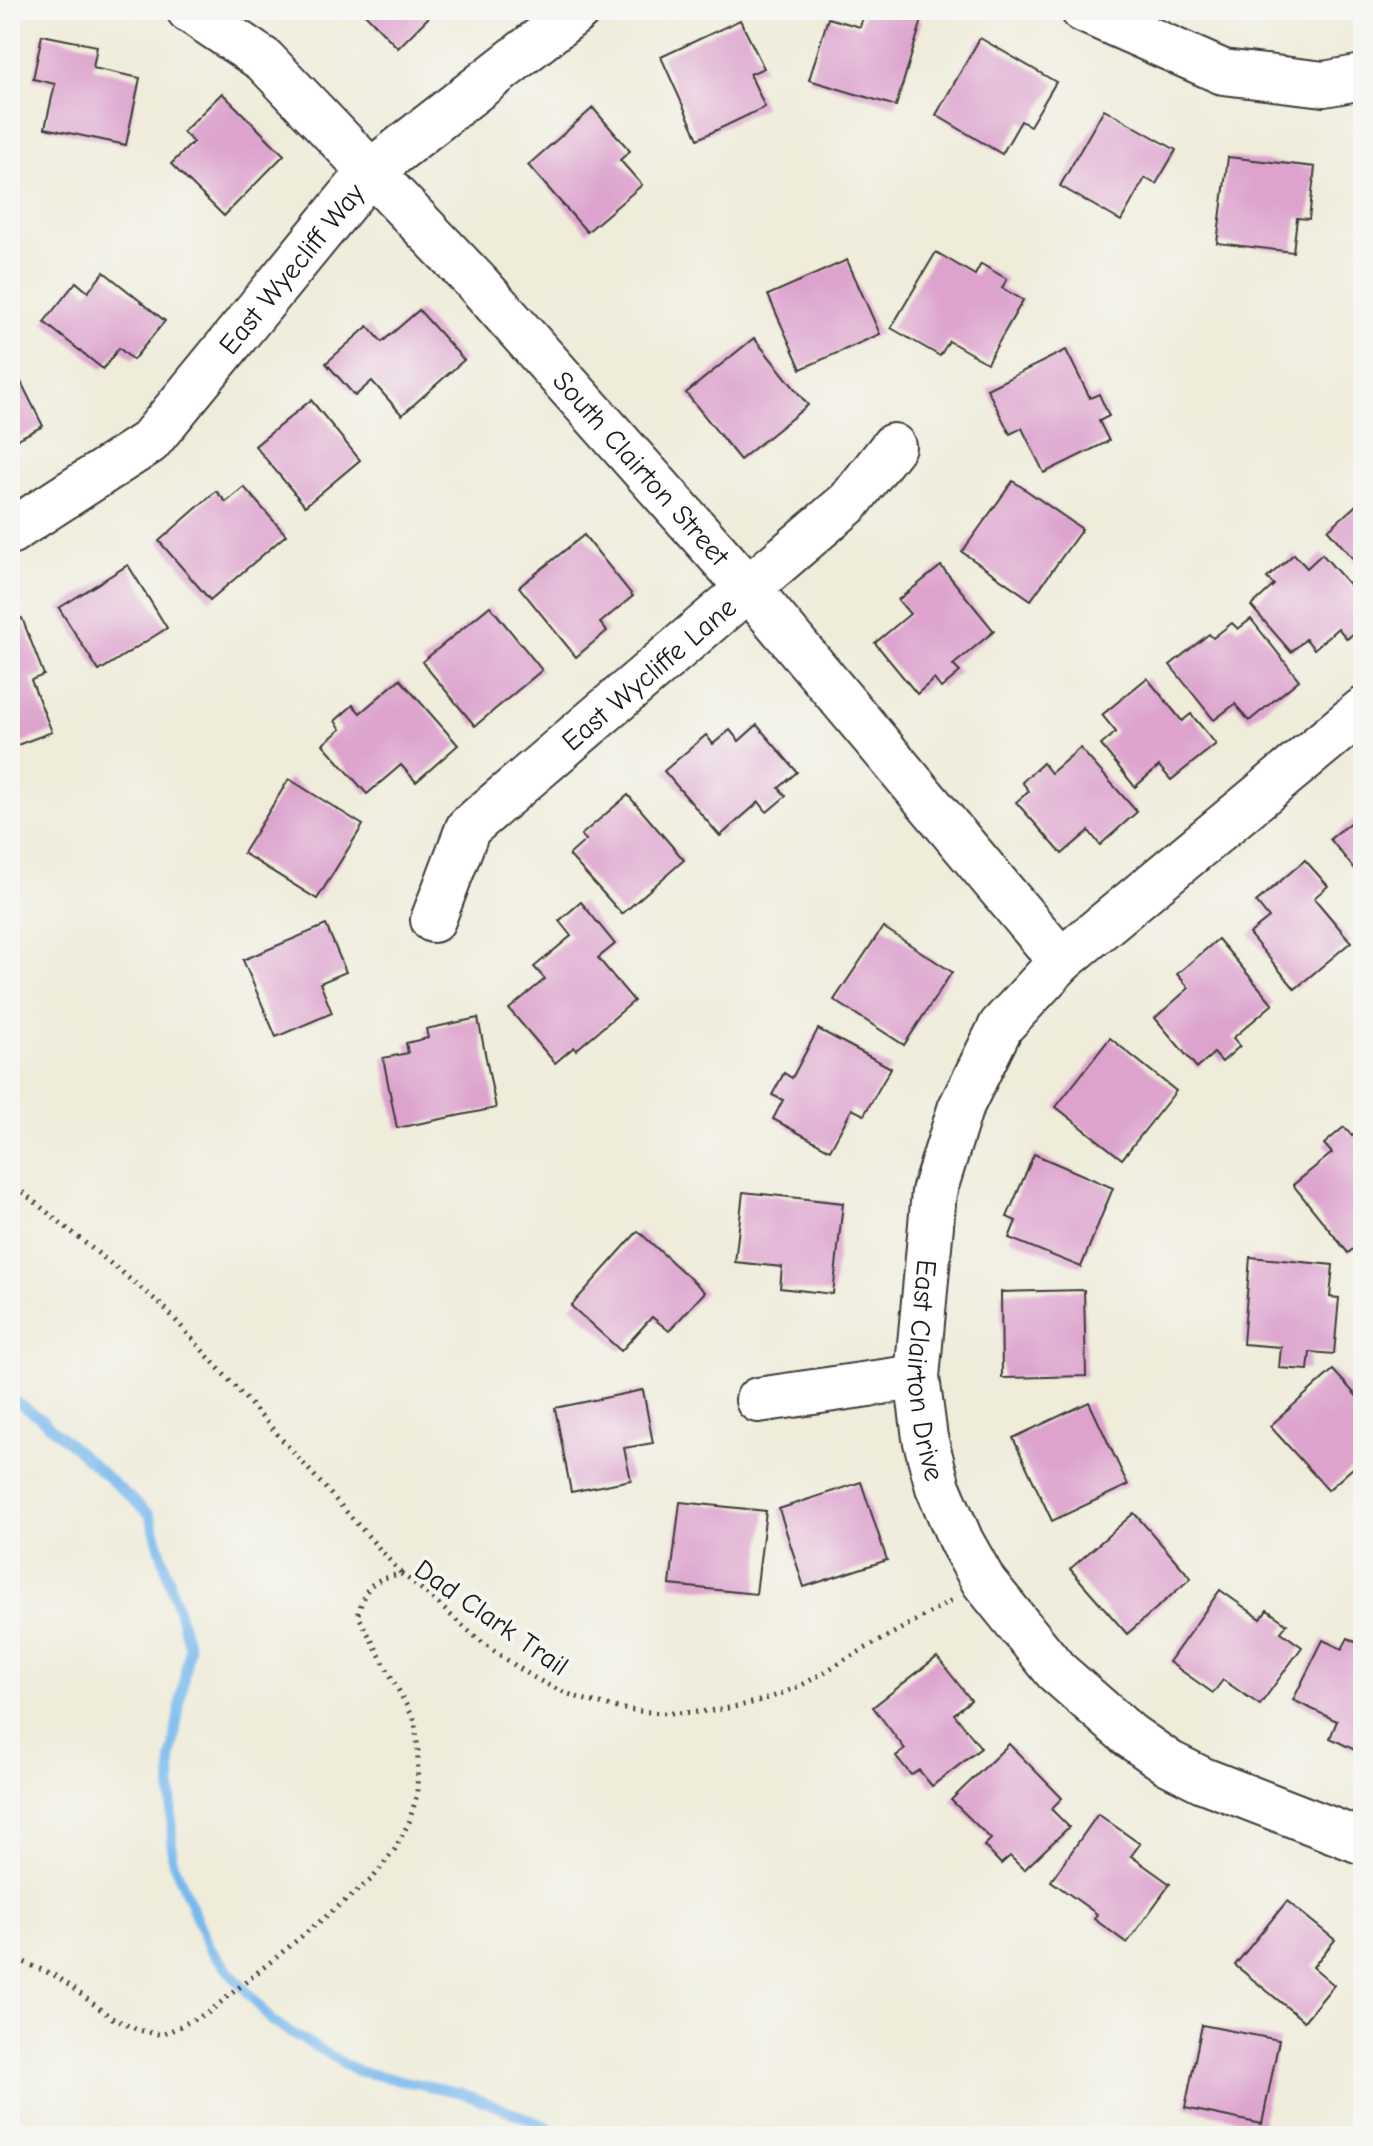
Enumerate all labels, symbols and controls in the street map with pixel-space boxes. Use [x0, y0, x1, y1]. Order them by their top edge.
street label: East Wyecliff Way [213, 177, 371, 361]
street label: South Clairton Street [546, 365, 736, 573]
street label: East Wycliffe Lane [556, 591, 743, 758]
street label: East Clairton Drive [900, 1258, 951, 1484]
street label: Dad Clark Trail [408, 1553, 574, 1683]

